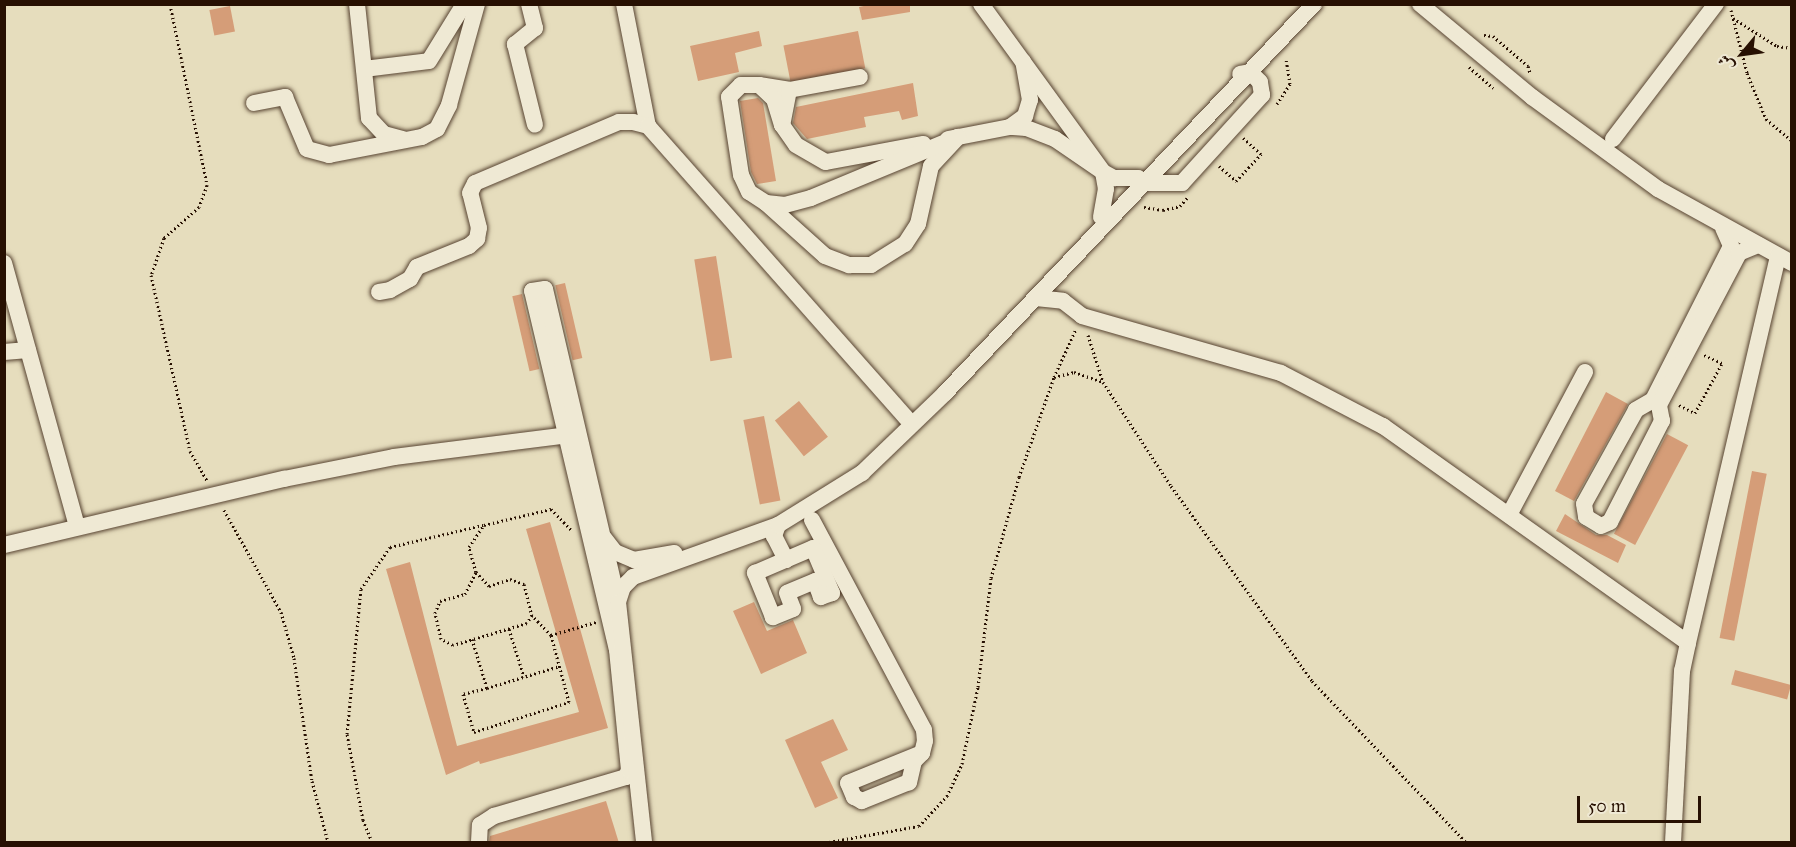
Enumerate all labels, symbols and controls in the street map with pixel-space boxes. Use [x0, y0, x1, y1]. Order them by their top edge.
north arrow [1712, 24, 1772, 84]
text: ش [1714, 51, 1738, 75]
scale bar [1580, 784, 1704, 822]
text: 50 m [1588, 795, 1626, 817]

